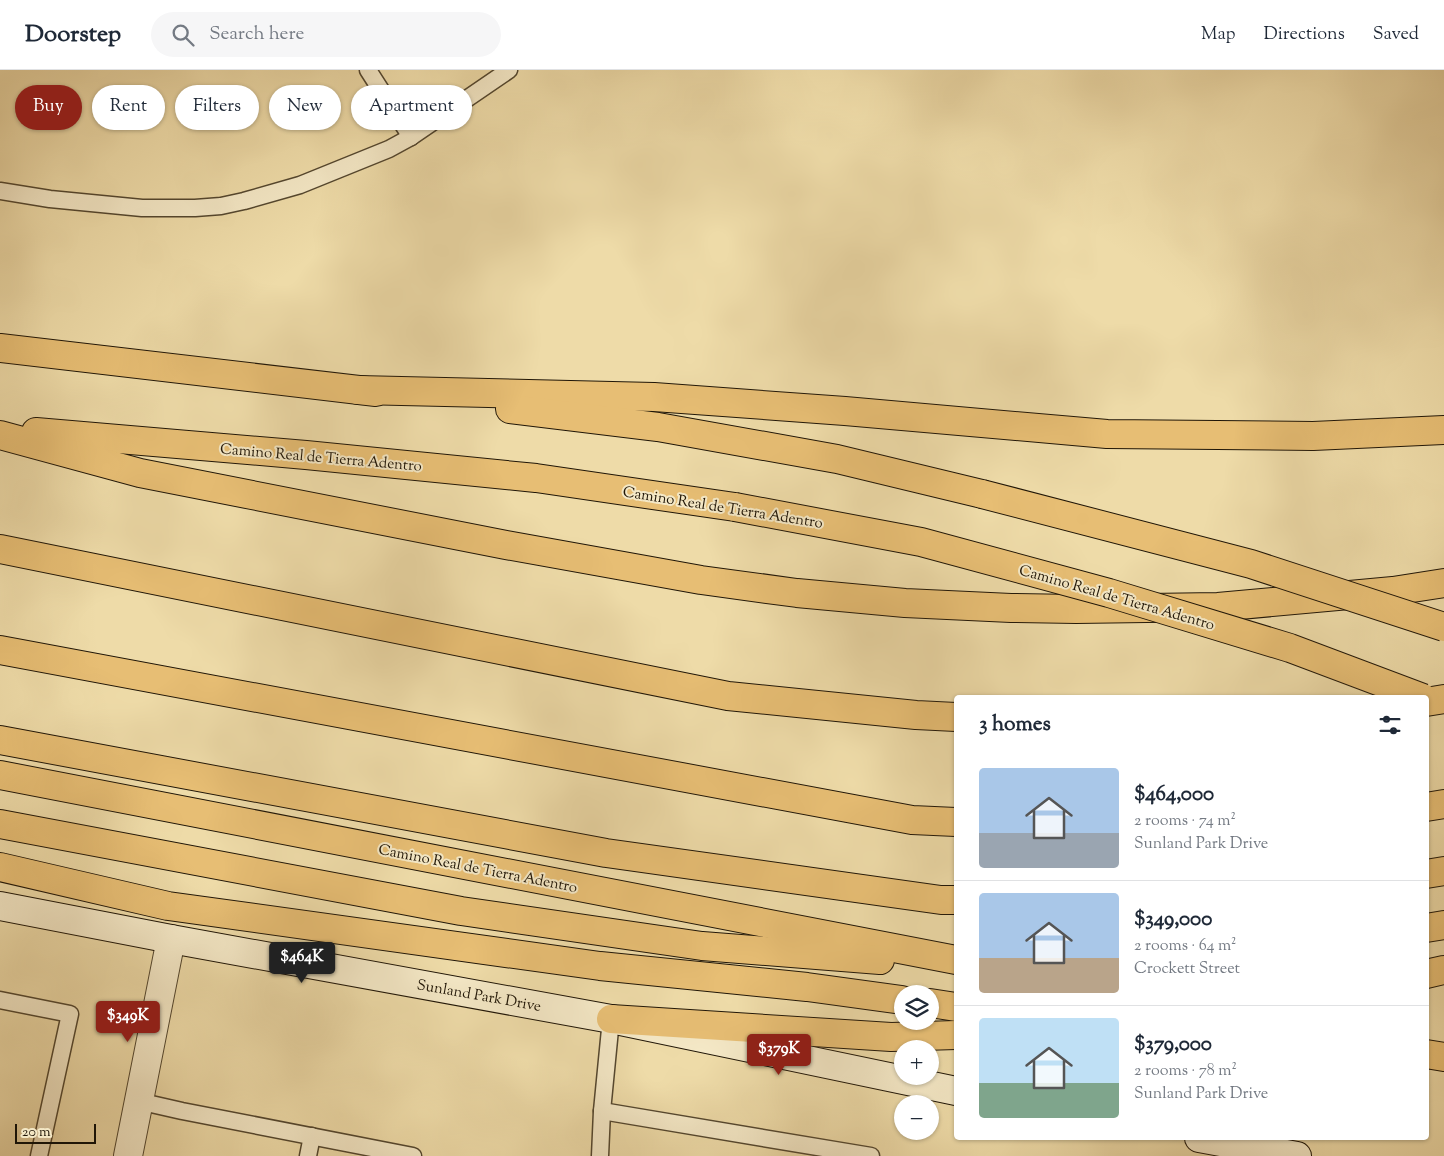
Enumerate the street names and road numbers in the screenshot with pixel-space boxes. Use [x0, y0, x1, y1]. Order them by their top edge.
street label: Camino Real de Tierra Adentro [219, 439, 423, 478]
street label: Camino Real de Tierra Adentro [621, 482, 824, 535]
street label: Camino Real de Tierra Adentro [1016, 560, 1217, 636]
street label: Camino Real de Tierra Adentro [376, 840, 579, 899]
street label: Sunland Park Drive [415, 975, 543, 1018]

